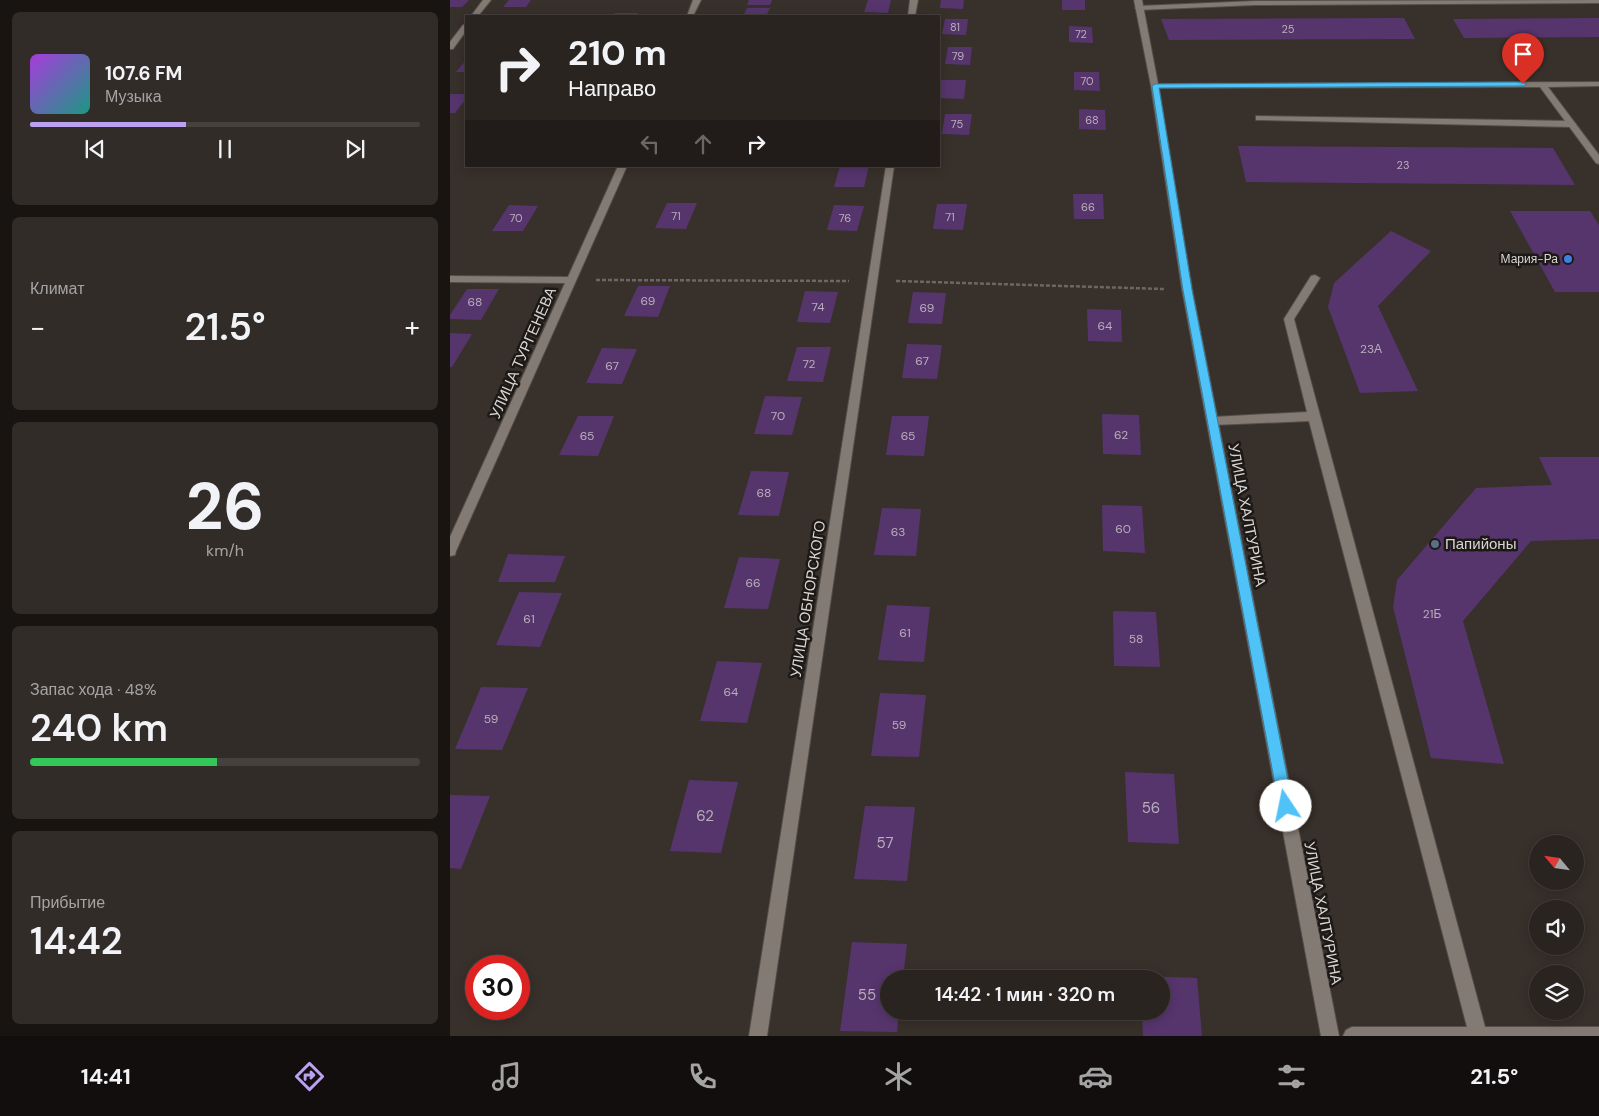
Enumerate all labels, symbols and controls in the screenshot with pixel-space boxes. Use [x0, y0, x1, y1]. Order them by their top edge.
house number: 81 [950, 20, 960, 34]
house number: 25 [1281, 22, 1295, 36]
house number: 72 [1075, 27, 1087, 41]
text: 210 m [568, 30, 667, 76]
pin [1502, 33, 1544, 84]
icon: right [485, 35, 550, 100]
icon: arrive [1509, 40, 1537, 68]
house number: 79 [952, 49, 964, 63]
text: 107.6 FM [105, 61, 182, 86]
text: Направо [568, 74, 656, 103]
house number: 70 [1080, 74, 1094, 88]
text: Музыка [105, 86, 162, 107]
house number: 68 [1085, 113, 1099, 127]
house number: 75 [951, 117, 963, 131]
icon: left [636, 130, 664, 158]
icon: ahead [689, 130, 717, 158]
icon: right [742, 130, 770, 158]
icon: previous [81, 135, 109, 163]
icon: pause [211, 135, 239, 163]
icon: next [341, 135, 369, 163]
house number: 23 [1397, 158, 1409, 172]
house number: 66 [1081, 200, 1095, 214]
house number: 71 [671, 209, 681, 223]
house number: 71 [945, 210, 955, 224]
house number: 70 [509, 211, 523, 225]
house number: 76 [839, 211, 851, 225]
place label: Мария-Ра [1501, 251, 1558, 267]
marker: Мария-Ра [1562, 253, 1574, 265]
text: Климат [30, 278, 84, 299]
street label: УЛИЦА ТУРГЕНЕВА [485, 284, 561, 422]
house number: 69 [641, 293, 655, 309]
house number: 68 [468, 294, 482, 310]
house number: 74 [812, 299, 824, 315]
house number: 69 [920, 300, 934, 316]
text: 21.5° [184, 302, 266, 352]
text: − [30, 309, 45, 346]
text: + [405, 309, 420, 346]
house number: 64 [1098, 318, 1112, 334]
house number: 23А [1360, 341, 1382, 357]
house number: 67 [915, 353, 929, 369]
house number: 72 [802, 356, 816, 372]
house number: 67 [605, 358, 619, 374]
house number: 70 [771, 408, 785, 424]
house number: 62 [1114, 427, 1128, 443]
house number: 65 [580, 428, 594, 444]
house number: 65 [901, 428, 915, 444]
street label: УЛИЦА ХАЛТУРИНА [1223, 442, 1271, 588]
text: 26 [186, 465, 264, 549]
house number: 68 [757, 485, 771, 501]
street label: УЛИЦА ОБНОРСКОГО [786, 519, 830, 679]
house number: 60 [1115, 521, 1131, 537]
house number: 63 [891, 524, 905, 540]
place label: Папийоны [1445, 534, 1516, 554]
marker: Папийоны [1429, 538, 1441, 550]
text: km/h [206, 540, 244, 561]
house number: 66 [745, 575, 761, 591]
house number: 21Б [1423, 606, 1441, 622]
house number: 61 [523, 611, 535, 627]
house number: 61 [899, 625, 911, 641]
house number: 58 [1129, 631, 1143, 647]
text: Запас хода · 48% [30, 679, 157, 700]
house number: 64 [724, 684, 738, 700]
text: 240 km [30, 703, 168, 753]
house number: 59 [484, 711, 498, 727]
house number: 59 [892, 717, 906, 733]
position arrow [1259, 779, 1311, 831]
house number: 56 [1142, 798, 1160, 818]
house number: 62 [696, 806, 714, 826]
house number: 57 [877, 833, 893, 853]
north arrow [1529, 835, 1584, 890]
map controls [1529, 835, 1584, 1020]
street label: УЛИЦА ХАЛТУРИНА [1299, 840, 1347, 986]
text: Прибытие [30, 892, 105, 913]
button: sound [1529, 900, 1584, 955]
text: 14:42 [30, 916, 123, 966]
speed limit sign: 30 [465, 955, 530, 1020]
button: layers [1529, 965, 1584, 1020]
text: 14:42 · 1 мин · 320 m [935, 982, 1115, 1007]
house number: 55 [858, 985, 876, 1005]
icon: directions [292, 1059, 327, 1094]
icon: music [489, 1059, 524, 1094]
icon: phone [685, 1059, 720, 1094]
icon: climate [881, 1059, 916, 1094]
icon: car [1078, 1059, 1113, 1094]
icon: filters [1274, 1059, 1309, 1094]
text: 14:41 [81, 1062, 131, 1091]
text: 21.5° [1470, 1062, 1518, 1091]

